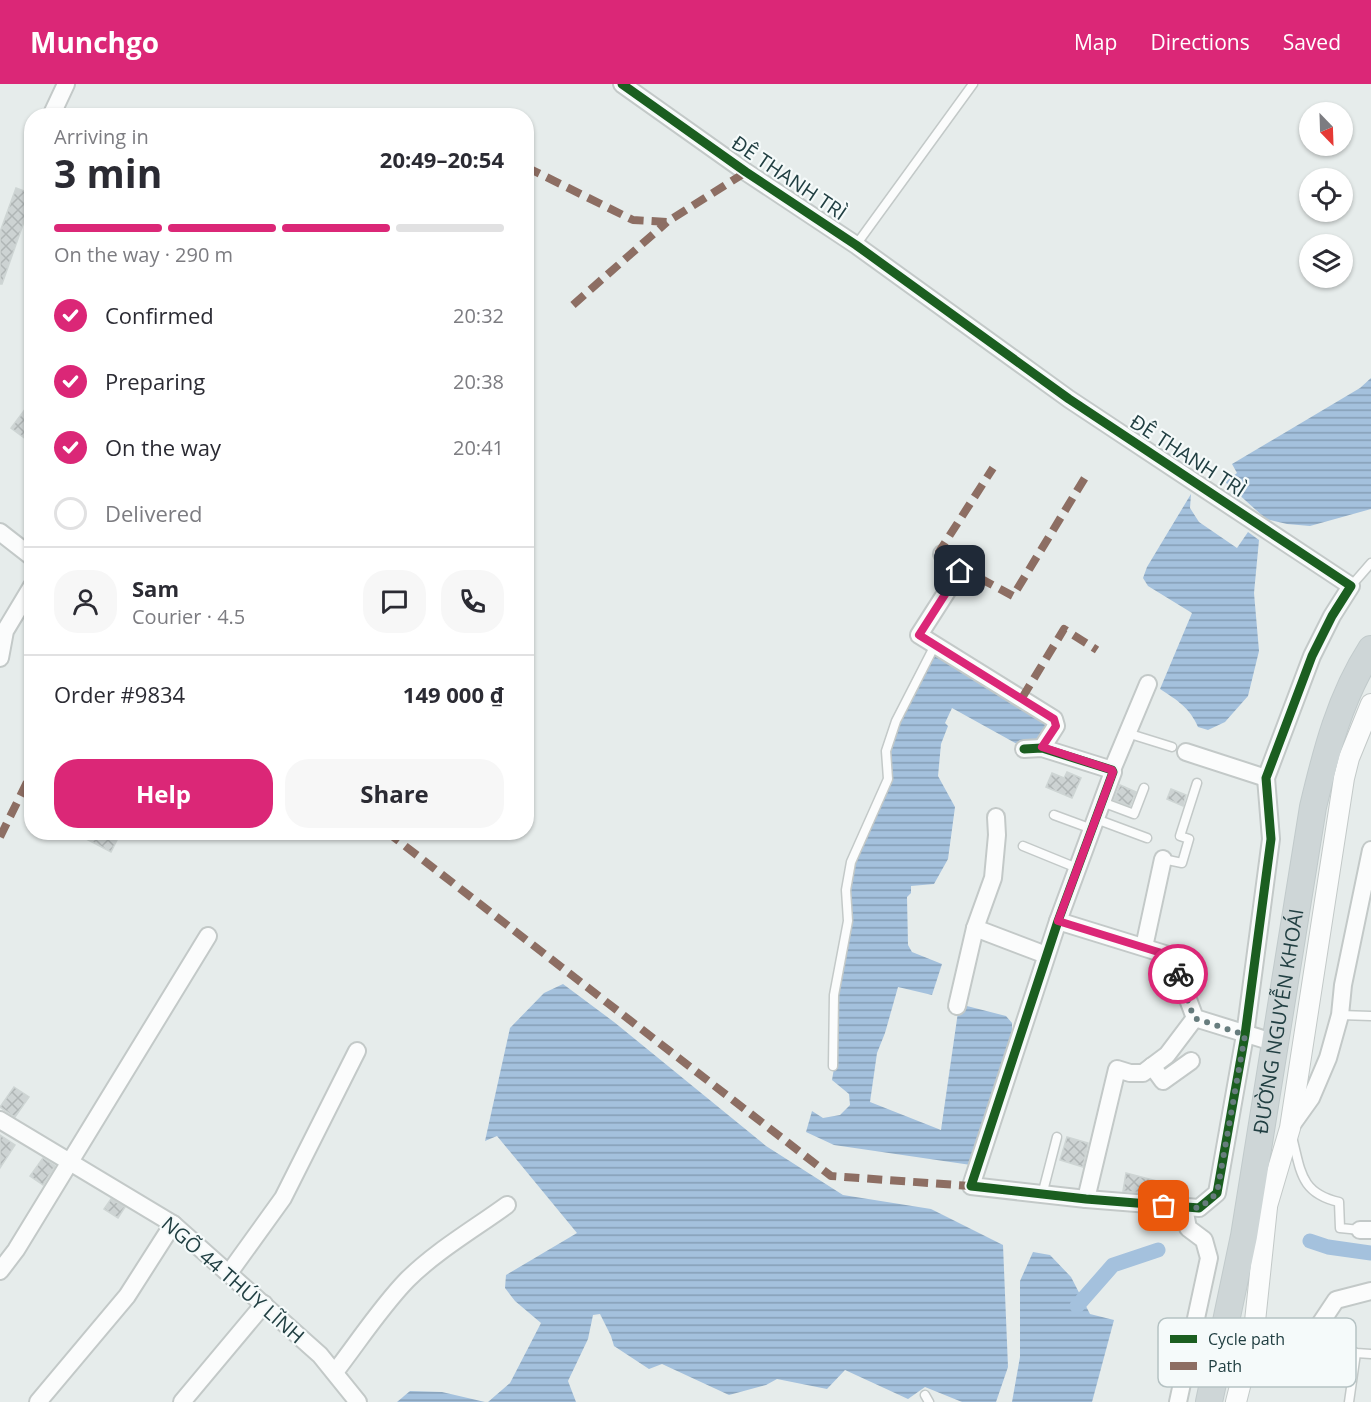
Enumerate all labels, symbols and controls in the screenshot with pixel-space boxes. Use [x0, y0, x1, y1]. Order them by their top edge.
text: Munchgo [30, 23, 159, 61]
text: Map [1074, 28, 1117, 56]
text: Directions [1150, 28, 1250, 56]
text: Saved [1283, 28, 1341, 56]
north arrow [1299, 102, 1353, 156]
map controls [1299, 102, 1353, 288]
text: Arriving in [54, 123, 149, 150]
street label: ĐÊ THANH TRÌ [727, 129, 852, 226]
text: 20:49–20:54 [380, 144, 504, 174]
text: 3 min [54, 146, 162, 199]
button: locate [1299, 168, 1353, 222]
button: layers [1299, 234, 1353, 288]
text: On the way · 290 m [54, 241, 233, 268]
icon: check [54, 299, 87, 332]
text: Confirmed [105, 300, 214, 330]
text: 20:32 [453, 302, 504, 329]
icon: check [54, 365, 87, 398]
text: Preparing [105, 366, 205, 396]
text: 20:38 [453, 368, 504, 395]
street label: ĐÊ THANH TRÌ [1125, 408, 1251, 503]
icon: check [54, 431, 87, 464]
text: On the way [105, 432, 221, 462]
text: 20:41 [453, 434, 504, 461]
text: Delivered [105, 498, 203, 528]
pin [934, 545, 985, 596]
icon: home [943, 554, 976, 587]
button: person [54, 570, 117, 633]
button: chat [363, 570, 426, 633]
button: phone [441, 570, 504, 633]
text: Sam [132, 573, 179, 603]
text: Courier · 4.5 [132, 603, 245, 630]
text: Order #9834 [54, 679, 185, 709]
text: 149 000 ₫ [403, 679, 504, 709]
button: Help [54, 759, 273, 828]
button: Share [285, 759, 504, 828]
street label: ĐƯỜNG NGUYỄN KHOÁI [1247, 907, 1309, 1136]
courier [1148, 944, 1208, 1004]
icon: bike [1162, 958, 1195, 991]
pin [1138, 1180, 1189, 1231]
icon: bag [1147, 1189, 1180, 1222]
street label: NGÕ 44 THÚY LĨNH [156, 1210, 310, 1349]
legend [1158, 1318, 1356, 1387]
text: Cycle path [1208, 1328, 1285, 1350]
text: Path [1208, 1355, 1242, 1377]

